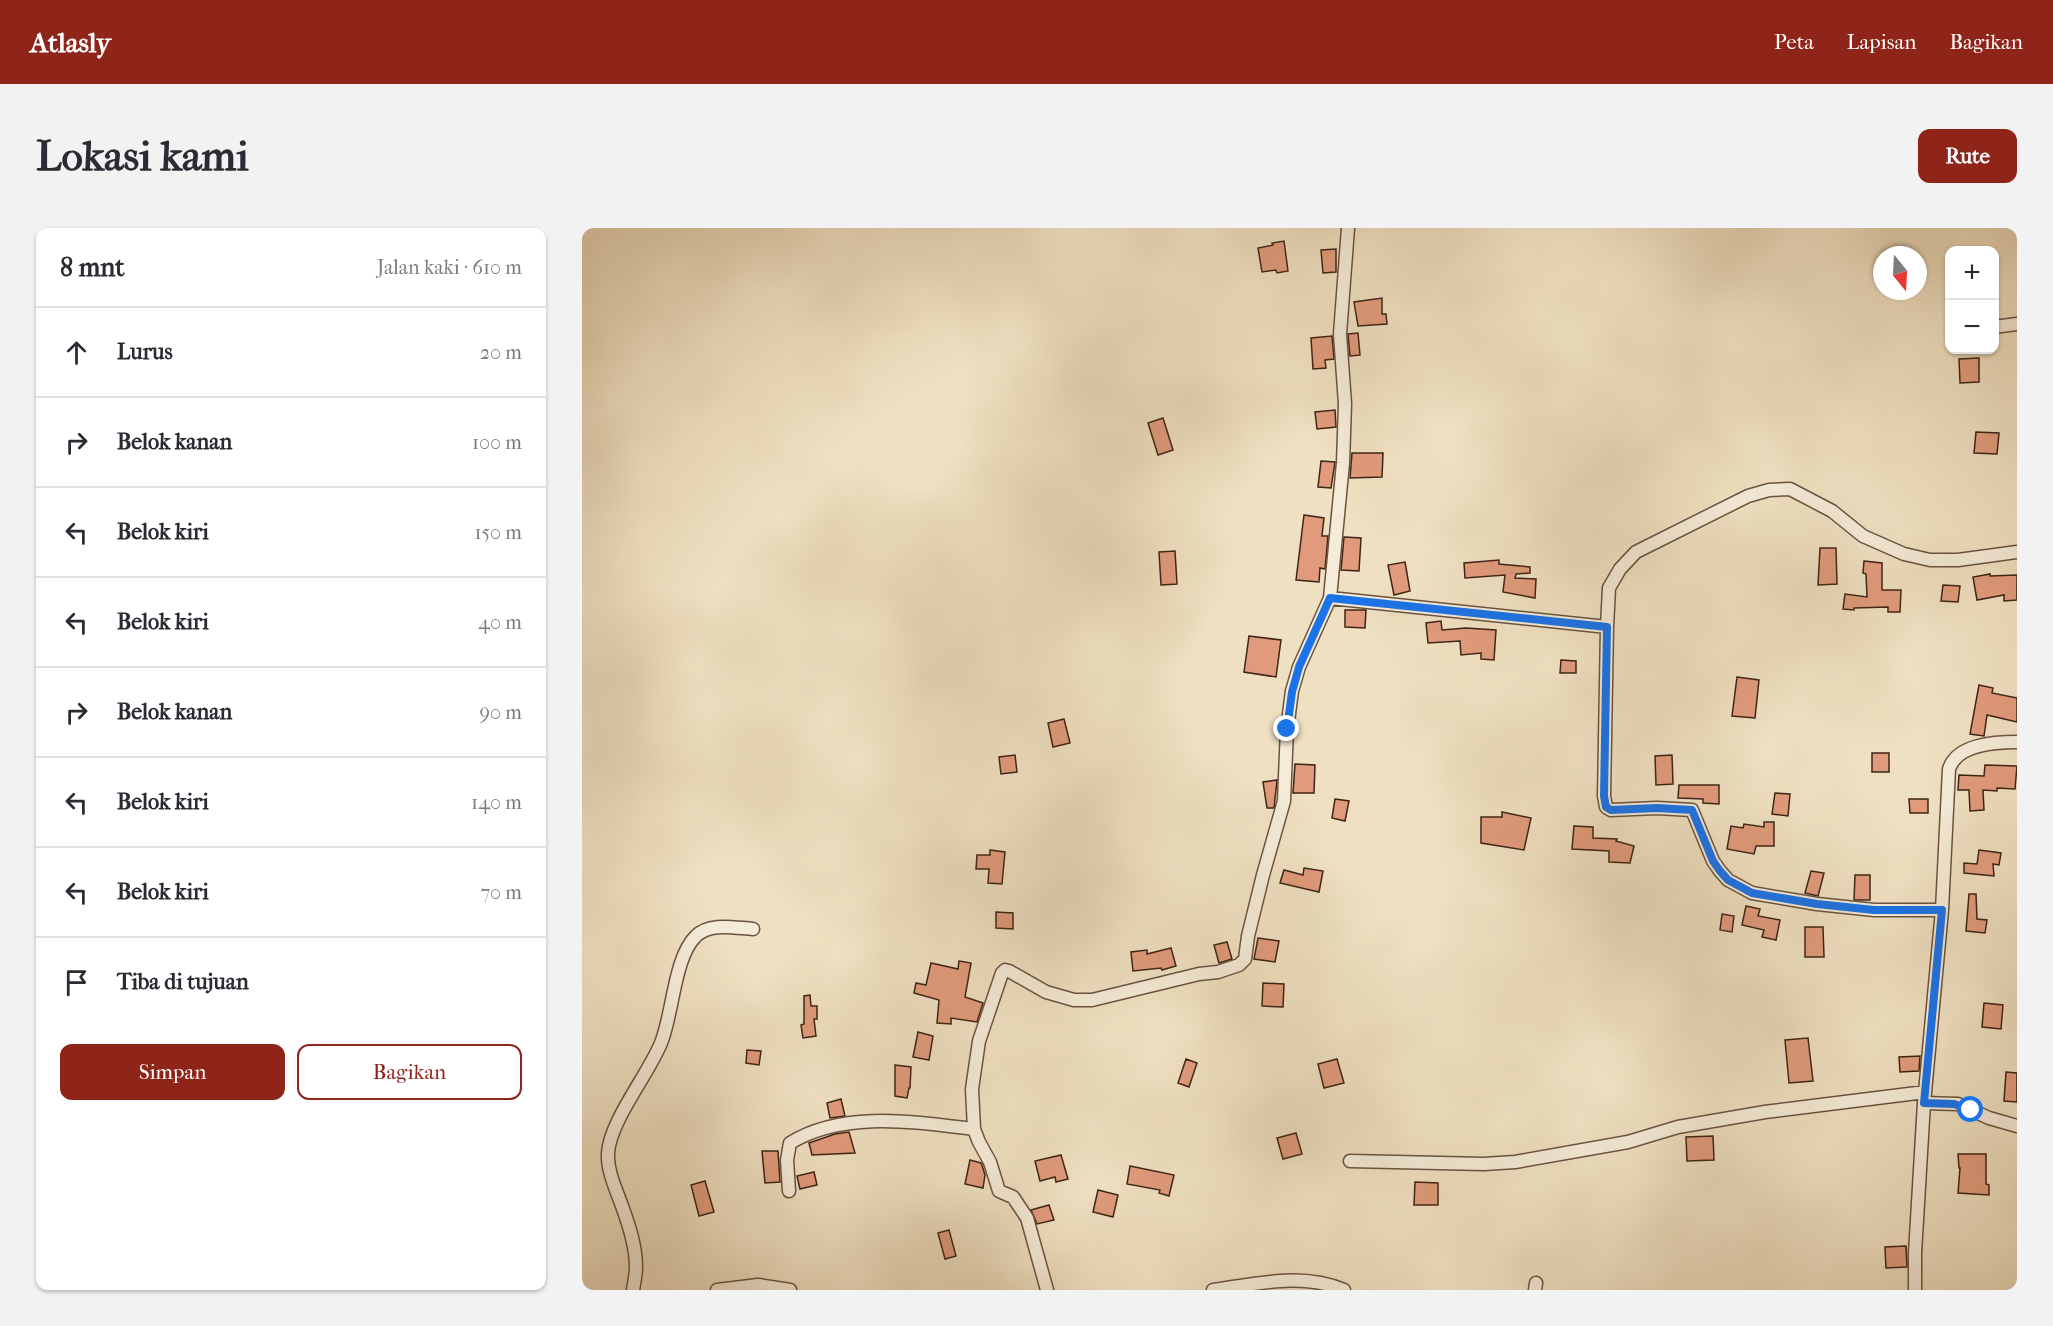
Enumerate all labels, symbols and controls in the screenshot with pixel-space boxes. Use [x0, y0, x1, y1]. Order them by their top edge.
text: Atlasly [30, 26, 111, 59]
text: Peta [1774, 30, 1814, 54]
text: Lapisan [1847, 30, 1916, 54]
text: Bagikan [1949, 30, 2023, 54]
button: Rute [1918, 129, 2017, 183]
text: Lokasi kami [36, 132, 249, 181]
north arrow [1873, 246, 1927, 300]
map controls [1945, 246, 1999, 354]
button: + [1945, 246, 1999, 300]
text: 8 mnt [60, 252, 124, 283]
text: Jalan kaki · 610 m [377, 256, 522, 279]
button: − [1945, 300, 1999, 354]
icon: ahead [60, 336, 93, 369]
text: Lurus [117, 339, 173, 365]
text: 20 m [480, 341, 522, 364]
icon: right [60, 426, 93, 459]
text: Belok kanan [117, 429, 232, 455]
text: 100 m [472, 431, 522, 454]
icon: left [60, 516, 93, 549]
text: Belok kiri [117, 519, 209, 545]
text: 150 m [474, 521, 522, 544]
icon: left [60, 606, 93, 639]
text: Belok kiri [117, 609, 209, 635]
text: 40 m [478, 611, 522, 634]
icon: right [60, 696, 93, 729]
text: Belok kanan [117, 699, 232, 725]
text: 90 m [480, 701, 522, 724]
route end [1273, 715, 1299, 741]
icon: left [60, 786, 93, 819]
text: Belok kiri [117, 789, 209, 815]
text: 140 m [471, 791, 522, 814]
icon: left [60, 876, 93, 909]
text: Belok kiri [117, 879, 209, 905]
text: 70 m [480, 881, 522, 904]
icon: arrive [60, 966, 93, 999]
text: Tiba di tujuan [117, 969, 249, 995]
button: Simpan [60, 1044, 285, 1100]
button: Bagikan [297, 1044, 522, 1100]
route start [1957, 1096, 1983, 1122]

